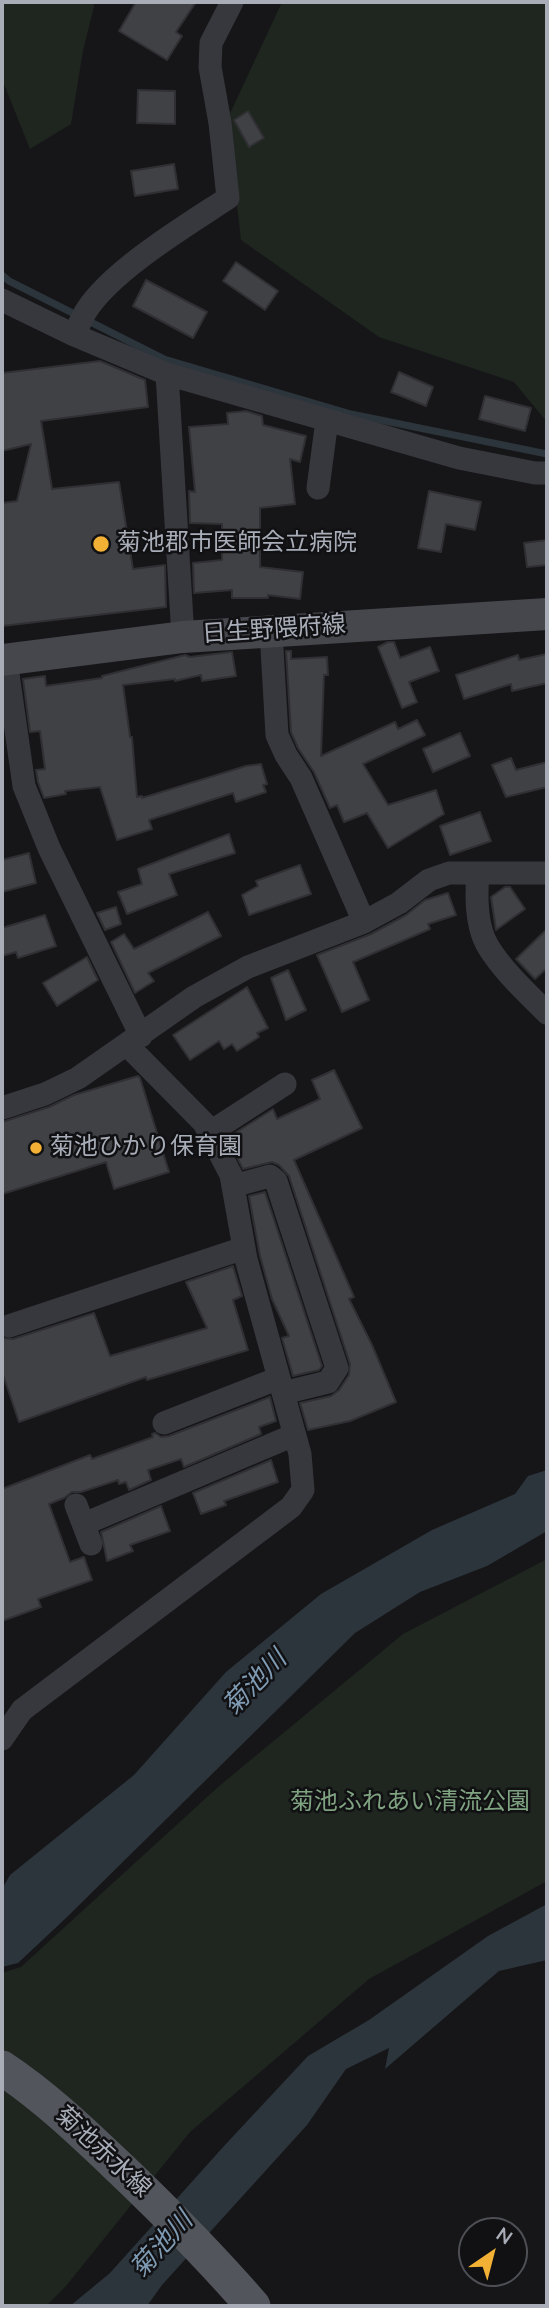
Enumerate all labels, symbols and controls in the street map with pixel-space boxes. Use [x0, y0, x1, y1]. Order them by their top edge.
place label: 菊池郡市医師会立病院 [117, 530, 357, 558]
marker: 菊池郡市医師会立病院 [91, 534, 111, 554]
street label: 日生野隈府線 [201, 612, 347, 650]
place label: 菊池ひかり保育園 [50, 1134, 242, 1162]
marker: 菊池ひかり保育園 [28, 1140, 44, 1156]
water label: 菊池川 [218, 1645, 294, 1723]
park label: 菊池ふれあい清流公園 [290, 1789, 530, 1817]
street label: 菊池赤水線 [48, 2102, 156, 2204]
water label: 菊池川 [125, 2207, 201, 2285]
north arrow [458, 2217, 528, 2287]
text: N [491, 2222, 517, 2251]

